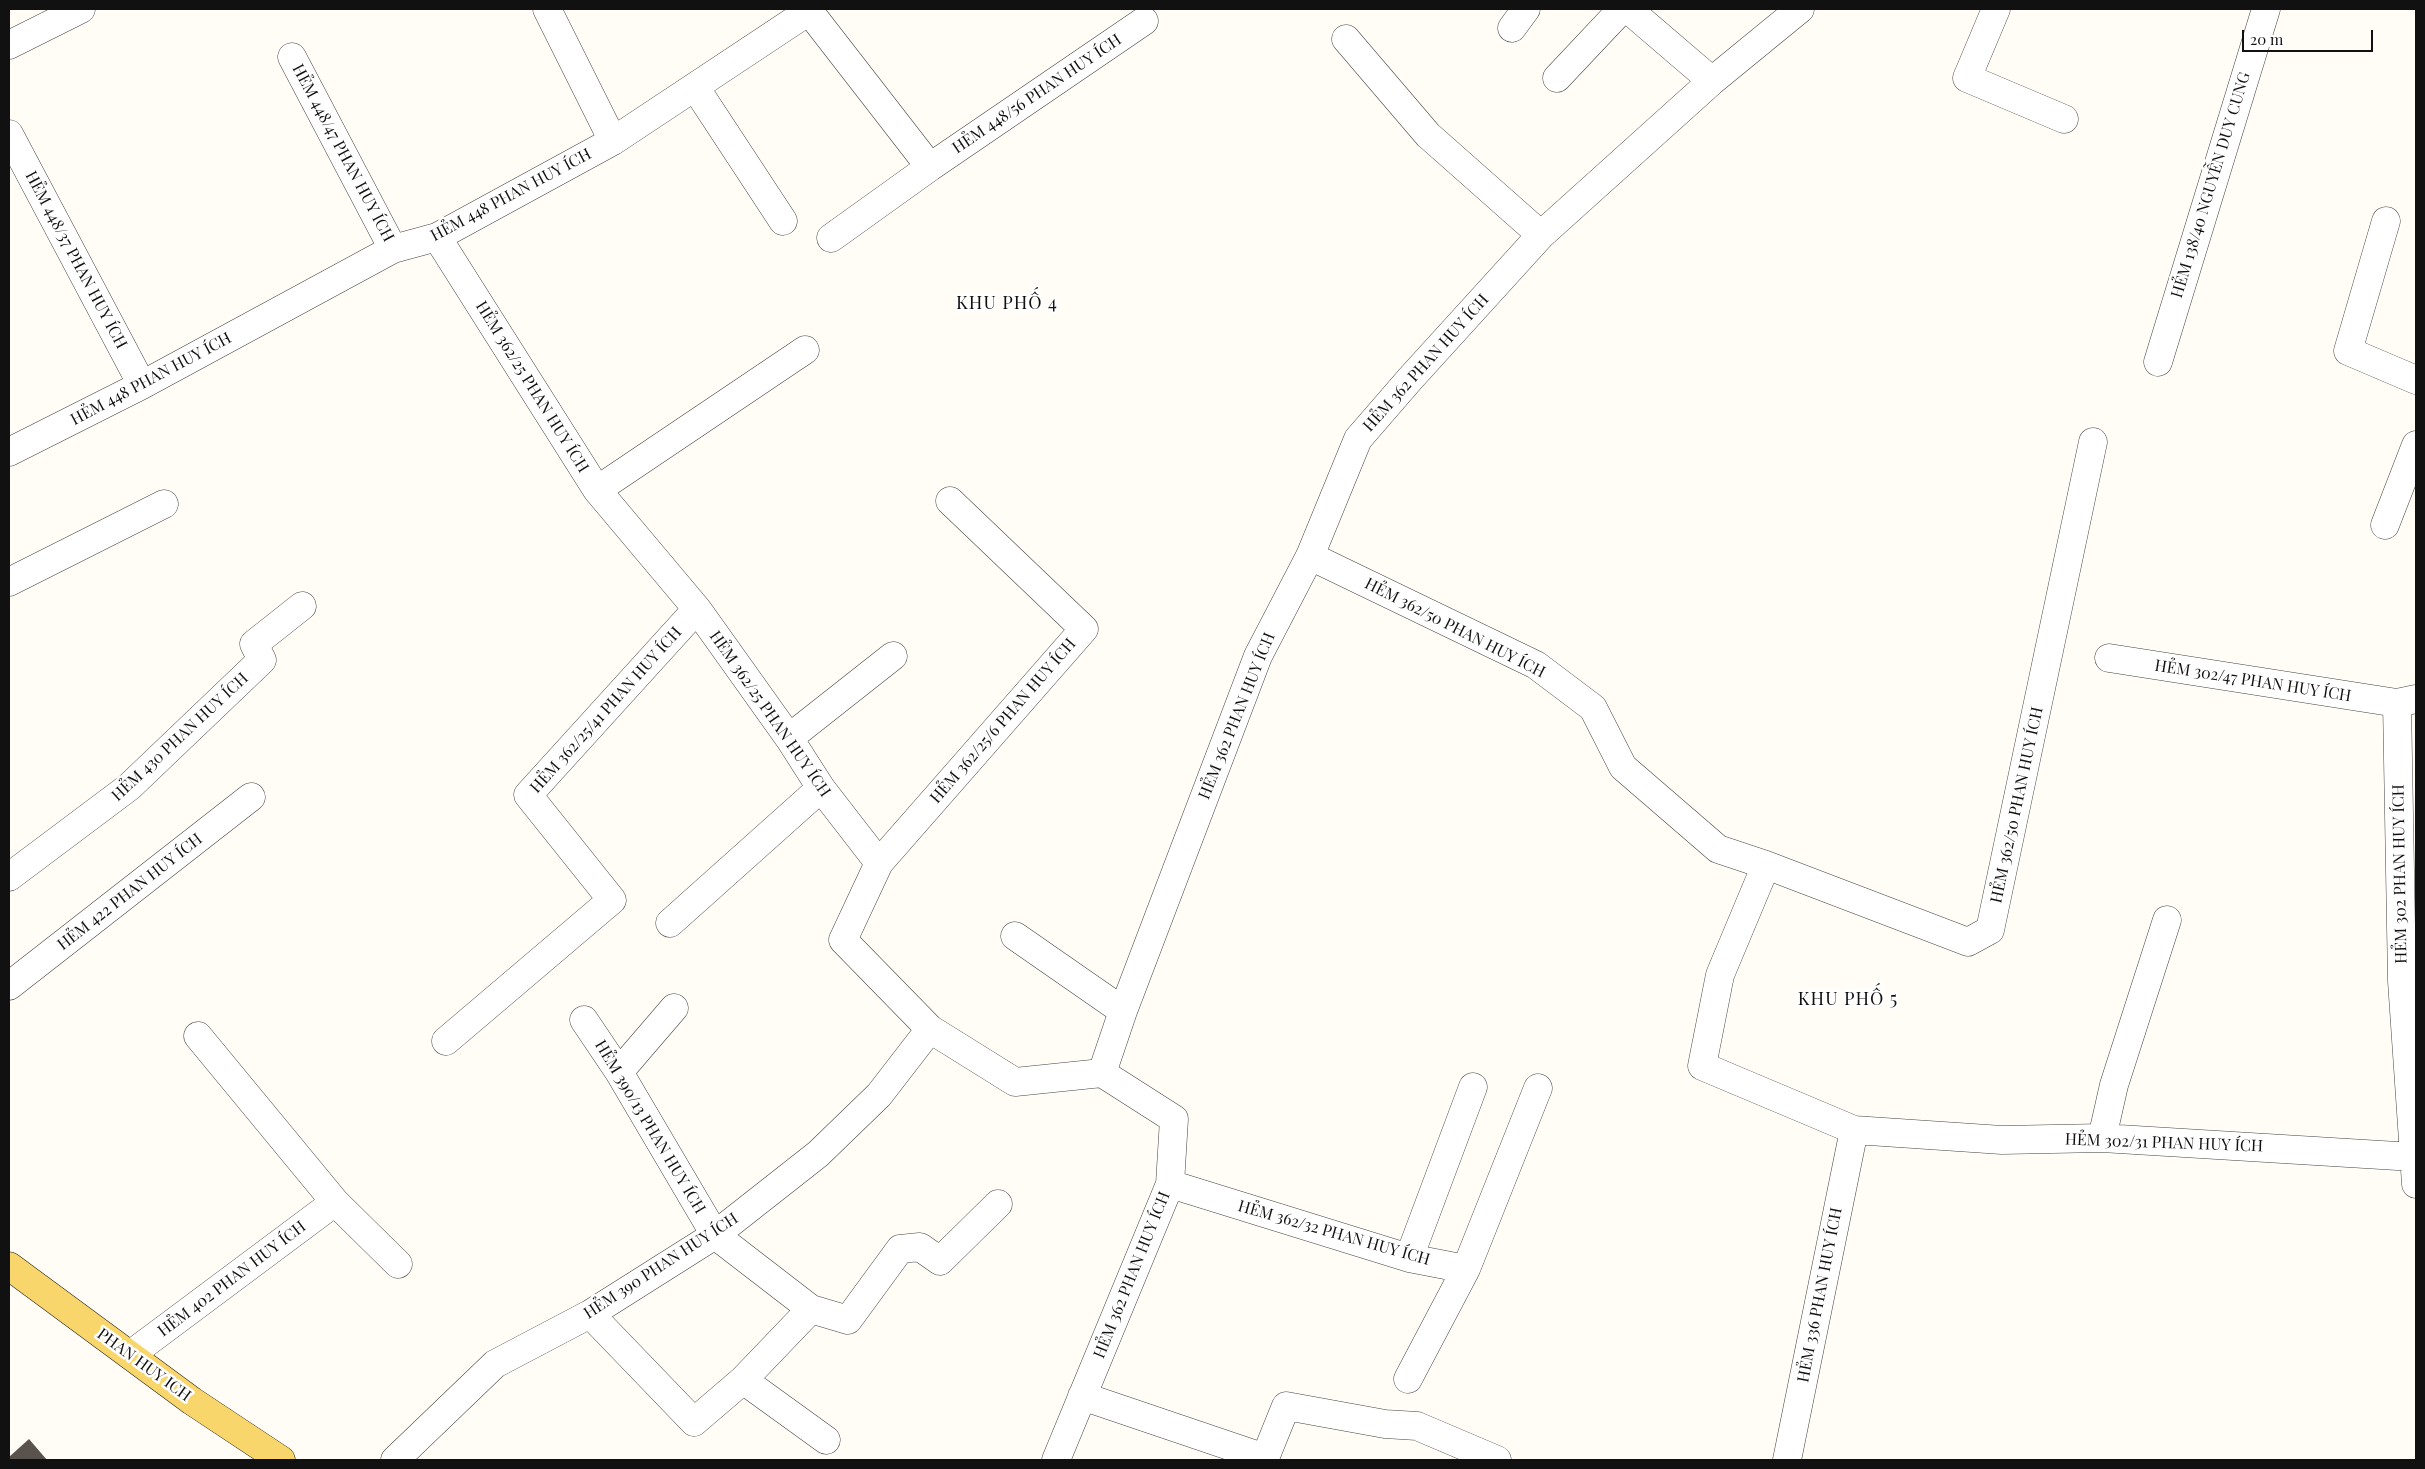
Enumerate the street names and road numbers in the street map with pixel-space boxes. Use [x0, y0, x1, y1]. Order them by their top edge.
street label: HẺM 448/56 PHAN HUY ÍCH [949, 30, 1125, 158]
street label: HẺM 448/47 PHAN HUY ÍCH [288, 61, 398, 245]
street label: HẺM 138/40 NGUYỄN DUY CUNG [2167, 70, 2255, 300]
street label: HẺM 448 PHAN HUY ÍCH [427, 144, 595, 246]
street label: HẺM 448/37 PHAN HUY ÍCH [21, 168, 131, 352]
street label: HẺM 362 PHAN HUY ÍCH [1359, 290, 1493, 436]
street label: HẺM 362/25 PHAN HUY ÍCH [471, 298, 593, 476]
street label: HẺM 448 PHAN HUY ÍCH [67, 328, 235, 430]
street label: HẺM 362/50 PHAN HUY ÍCH [1361, 574, 1549, 682]
street label: HẺM 362/25/41 PHAN HUY ÍCH [526, 623, 686, 797]
street label: HẺM 362/25 PHAN HUY ÍCH [705, 627, 835, 801]
street label: HẺM 362 PHAN HUY ÍCH [1195, 630, 1279, 802]
street label: HẺM 362/25/6 PHAN HUY ÍCH [926, 635, 1080, 807]
street label: HẺM 302/47 PHAN HUY ÍCH [2153, 656, 2353, 706]
street label: HẺM 430 PHAN HUY ÍCH [108, 669, 252, 805]
street label: HẺM 362/50 PHAN HUY ÍCH [1987, 705, 2047, 905]
street label: HẺM 302 PHAN HUY ÍCH [2389, 784, 2411, 964]
street label: HẺM 422 PHAN HUY ÍCH [54, 830, 206, 954]
street label: HẺM 390/13 PHAN HUY ÍCH [591, 1037, 709, 1217]
street label: HẺM 302/31 PHAN HUY ÍCH [2065, 1130, 2263, 1156]
street label: HẺM 362 PHAN HUY ÍCH [1090, 1189, 1174, 1361]
street label: HẺM 362/32 PHAN HUY ÍCH [1236, 1196, 1432, 1270]
street label: HẺM 336 PHAN HUY ÍCH [1794, 1206, 1846, 1384]
street label: HẺM 390 PHAN HUY ÍCH [580, 1209, 742, 1323]
street label: HẺM 402 PHAN HUY ÍCH [154, 1217, 310, 1341]
street label: PHAN HUY ICH [93, 1324, 195, 1406]

